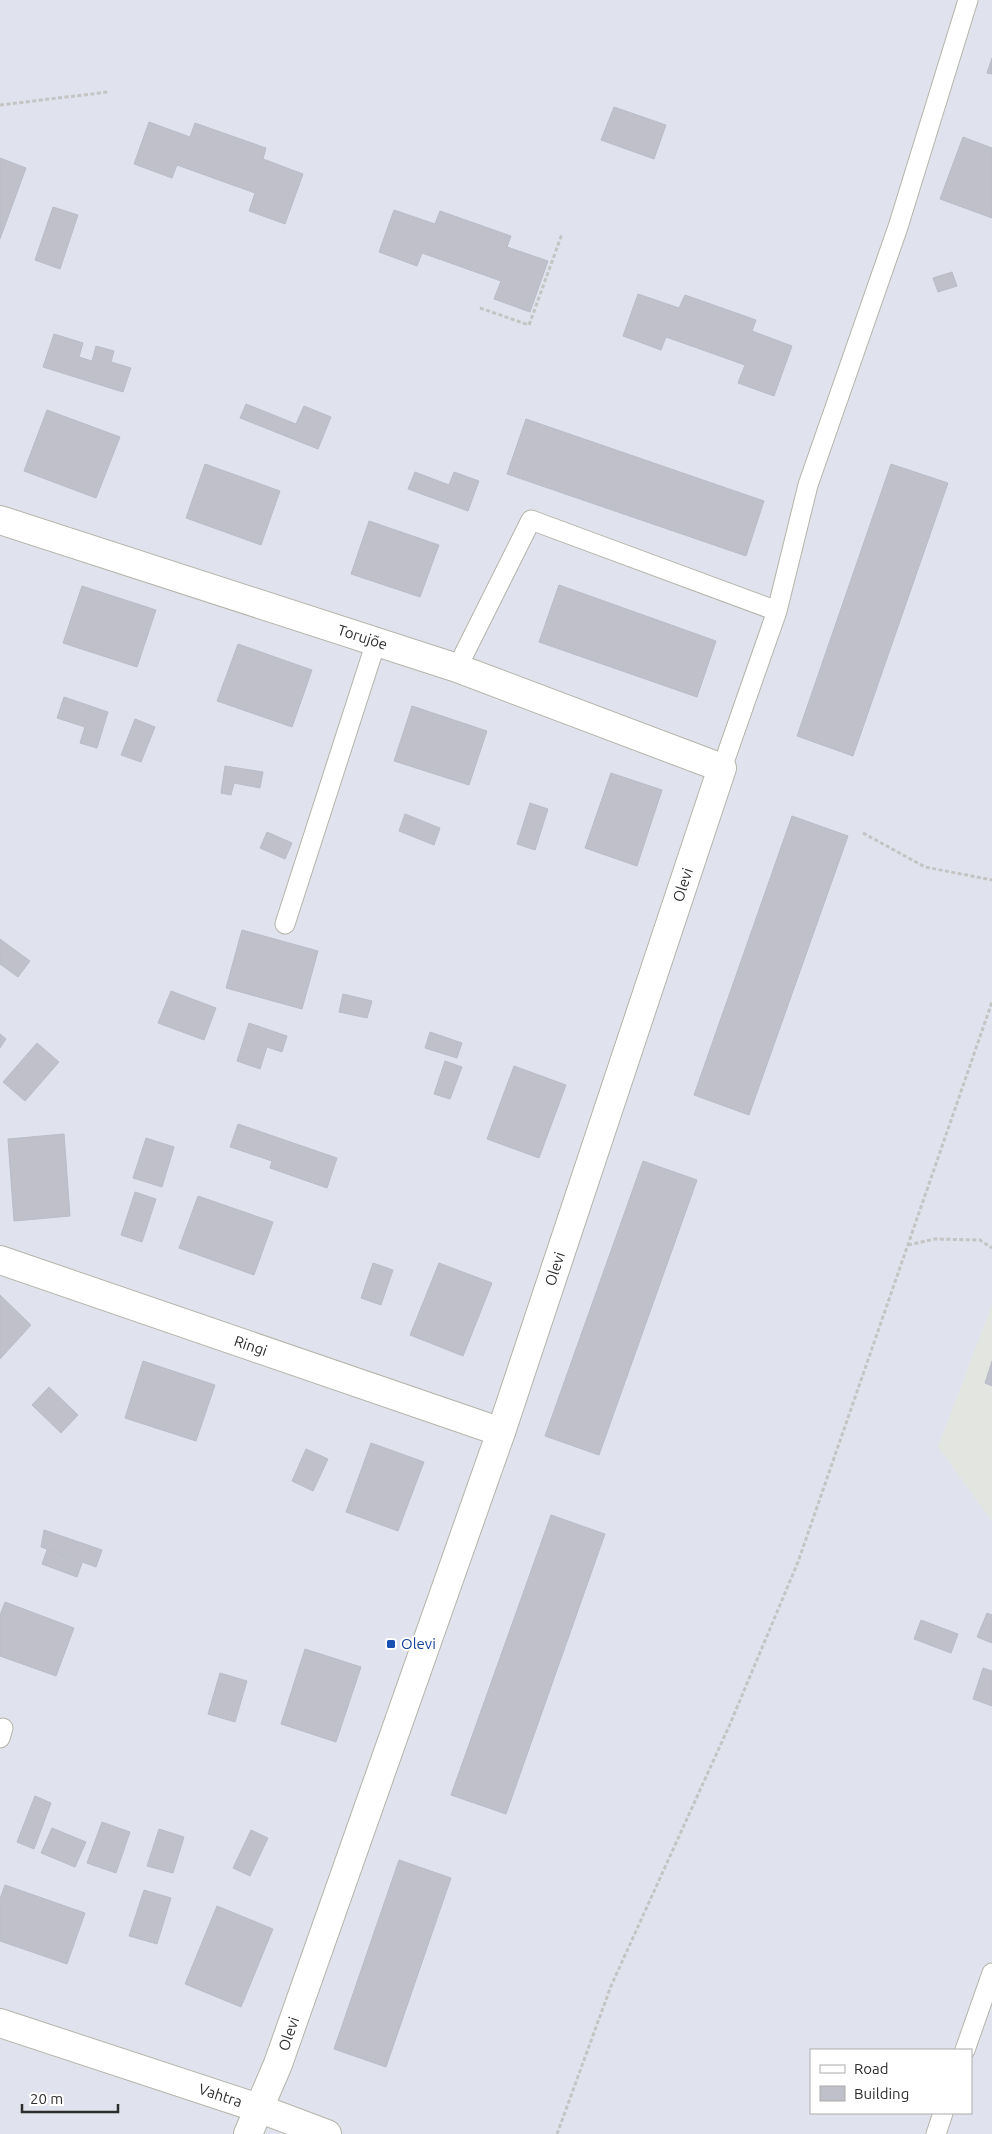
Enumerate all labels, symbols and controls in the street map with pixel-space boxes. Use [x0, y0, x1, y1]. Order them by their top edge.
street label: Torujõe [336, 621, 390, 653]
street label: Olevi [669, 866, 696, 904]
street label: Olevi [541, 1250, 568, 1288]
street label: Ringi [232, 1332, 270, 1359]
place label: Olevi [401, 1635, 436, 1652]
marker: Olevi [385, 1638, 397, 1650]
street label: Olevi [275, 2015, 302, 2053]
legend [810, 2049, 972, 2114]
text: Road [854, 2060, 889, 2077]
street label: Vahtra [197, 2080, 244, 2110]
scale bar [22, 2082, 119, 2114]
text: Building [854, 2085, 909, 2102]
text: 20 m [30, 2090, 63, 2107]

